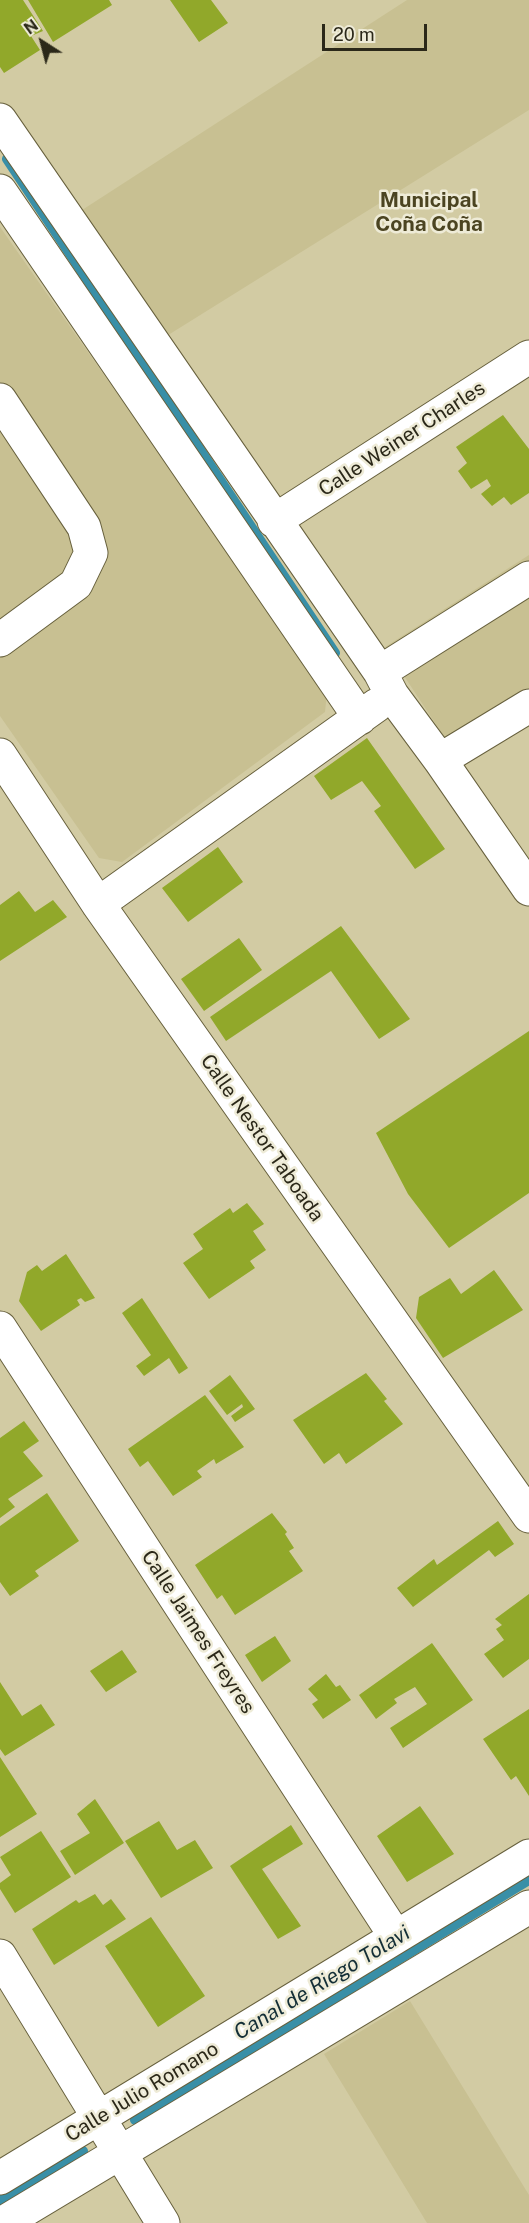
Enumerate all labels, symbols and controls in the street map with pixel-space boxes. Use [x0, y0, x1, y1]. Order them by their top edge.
north arrow [12, 12, 72, 72]
scale bar [325, 12, 430, 50]
text: N [20, 16, 42, 38]
text: 20 m [333, 24, 375, 45]
district label: Municipal Coña Coña [375, 188, 483, 238]
street label: Calle Weiner Charles [314, 376, 490, 502]
street label: Calle Nestor Taboada [195, 1050, 329, 1226]
street label: Calle Jaimes Freyres [136, 1546, 260, 1718]
water label: Canal de Riego Tolavi [230, 1921, 414, 2045]
street label: Calle Julio Romano [61, 2037, 223, 2147]

